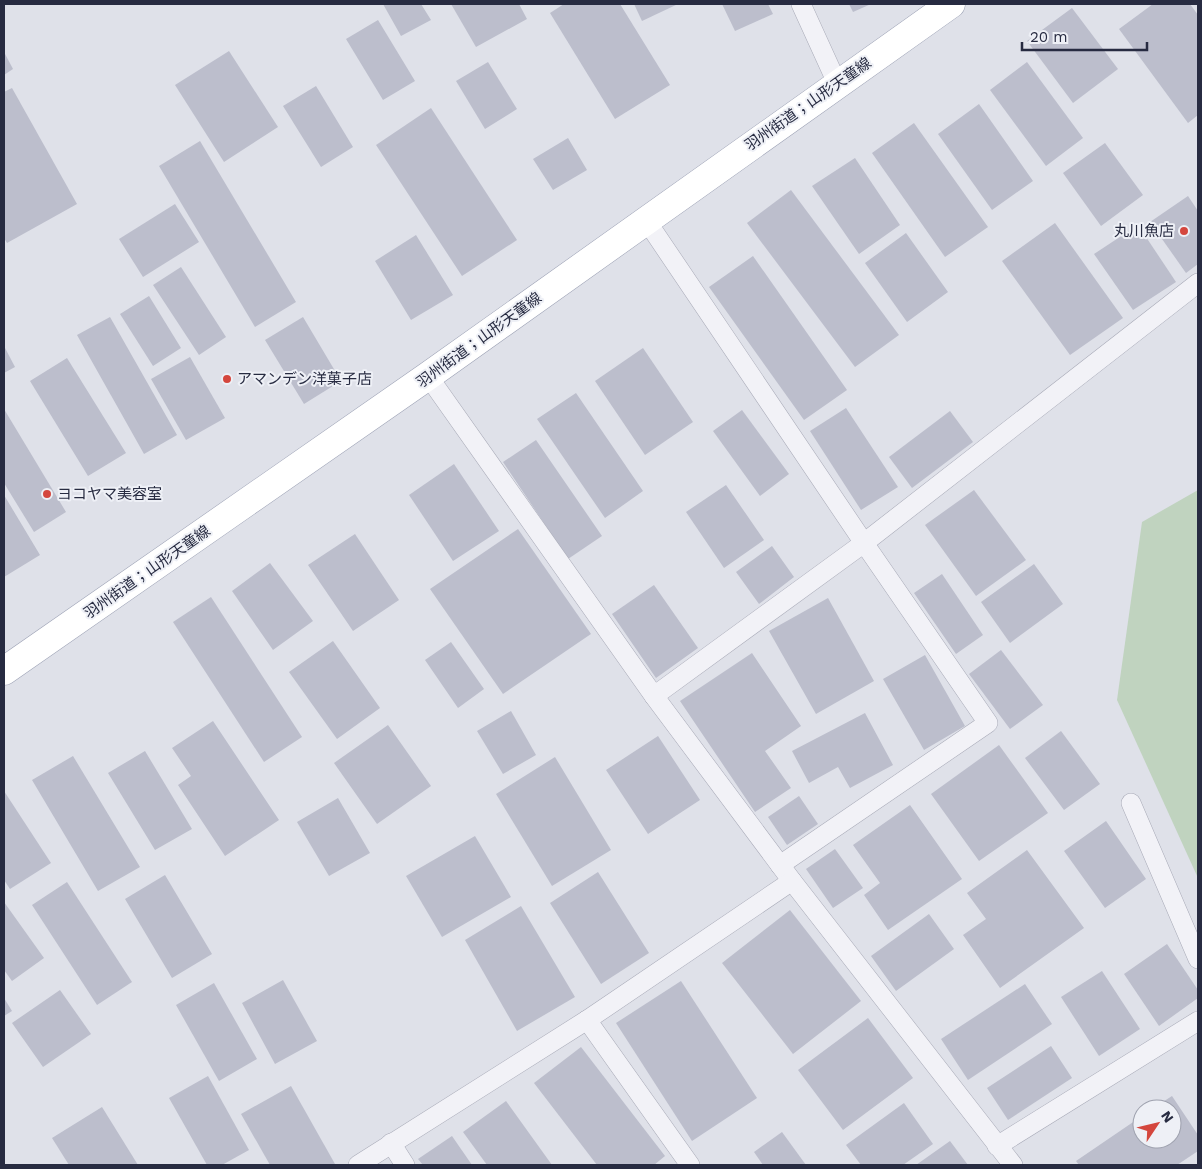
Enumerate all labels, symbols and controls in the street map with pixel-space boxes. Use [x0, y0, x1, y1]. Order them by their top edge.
scale bar [1022, 20, 1147, 52]
text: 20 m [1030, 28, 1068, 46]
street label: 羽州街道；山形天童線 [741, 54, 875, 154]
place label: 丸川魚店 [1114, 222, 1174, 240]
marker: 丸川魚店 [1178, 225, 1190, 237]
street label: 羽州街道；山形天童線 [413, 289, 545, 391]
place label: アマンデン洋菓子店 [237, 370, 372, 388]
marker: アマンデン洋菓子店 [221, 373, 233, 385]
place label: ヨコヤマ美容室 [57, 485, 162, 503]
marker: ヨコヤマ美容室 [41, 488, 53, 500]
street label: 羽州街道；山形天童線 [80, 522, 214, 622]
north arrow [1132, 1099, 1182, 1149]
text: N [1158, 1108, 1177, 1125]

